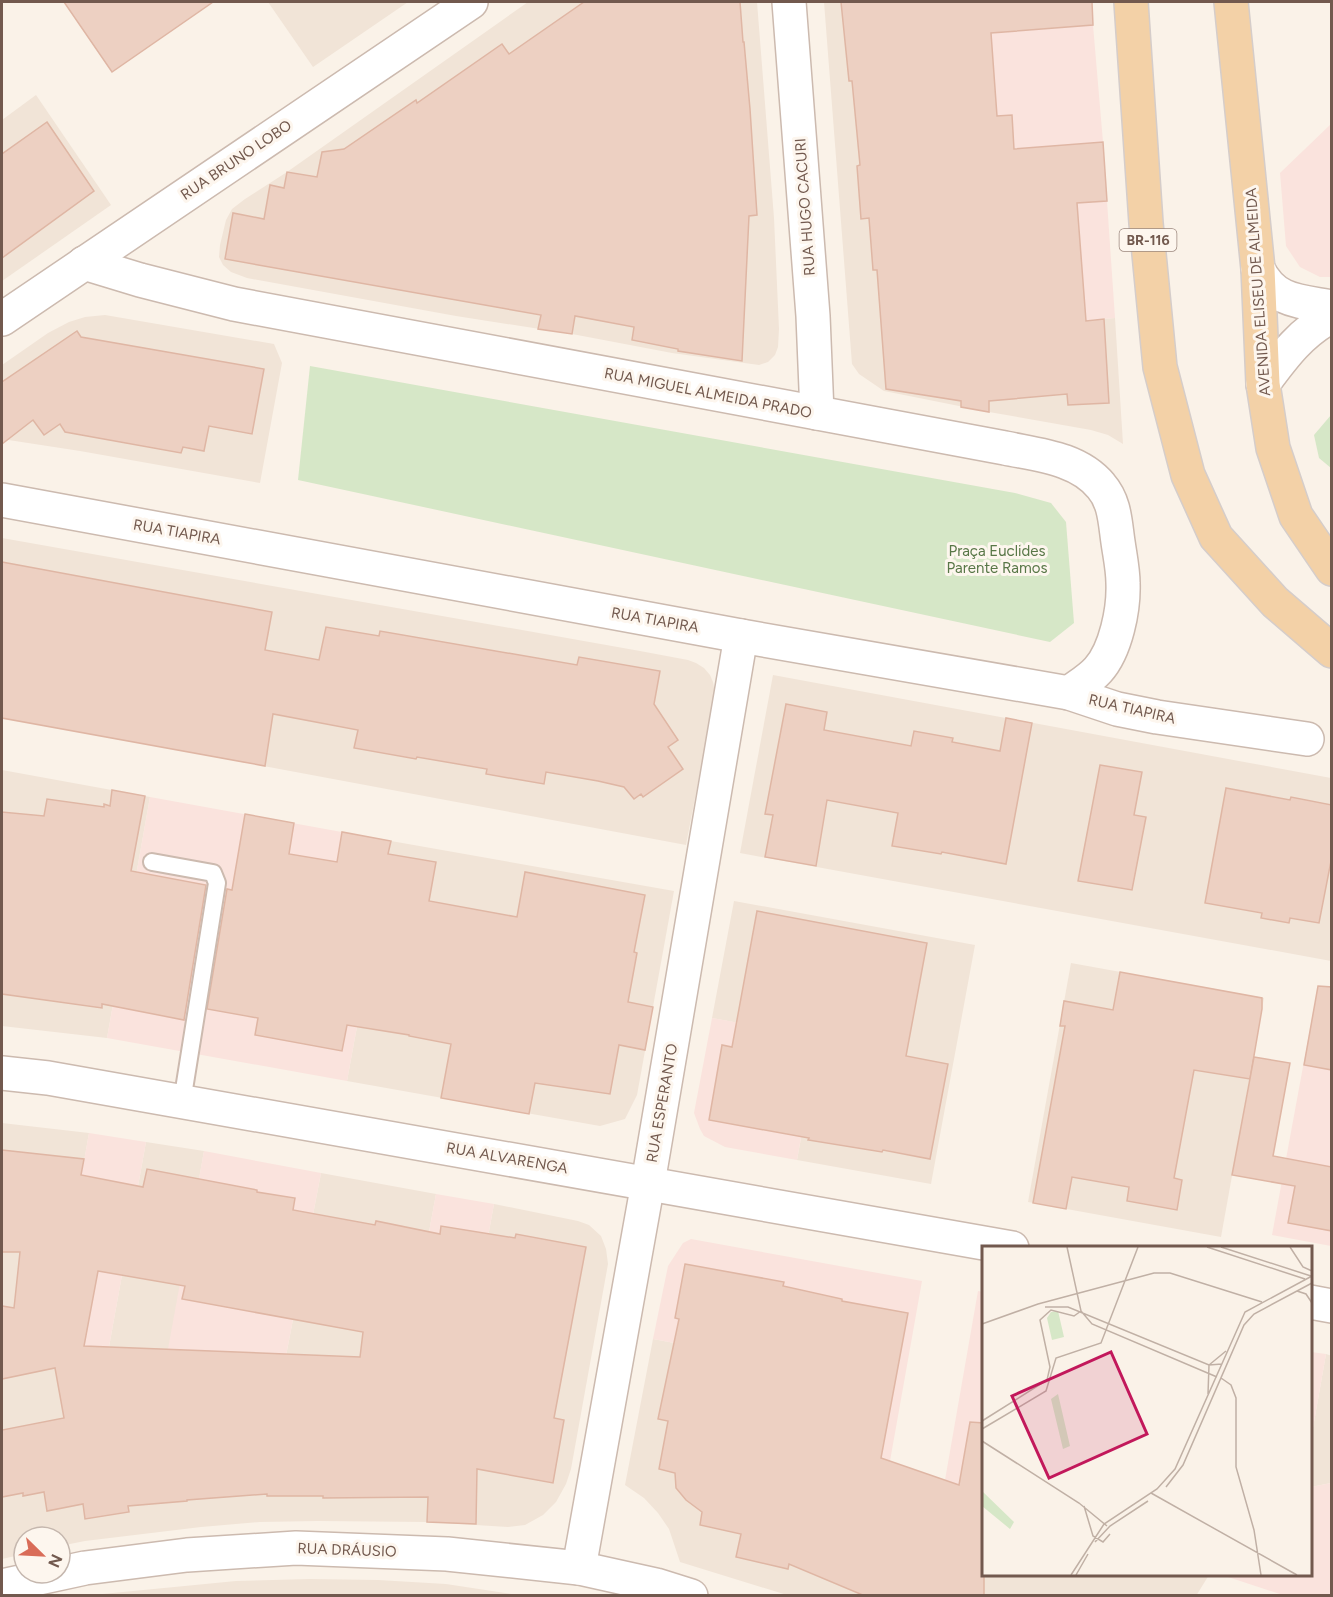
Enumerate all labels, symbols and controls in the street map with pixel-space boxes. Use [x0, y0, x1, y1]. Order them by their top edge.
street label: RUA BRUNO LOBO [177, 116, 295, 204]
street label: RUA HUGO CACURI [791, 138, 819, 276]
street label: AVENIDA ELISEU DE ALMEIDA [1242, 187, 1274, 397]
road number: BR-116 [1120, 229, 1176, 251]
street label: RUA MIGUEL ALMEIDA PRADO [603, 364, 813, 422]
street label: RUA TIAPIRA [132, 515, 222, 549]
park label: Praça Euclides Parente Ramos [947, 542, 1047, 577]
street label: RUA TIAPIRA [610, 603, 700, 637]
street label: RUA TIAPIRA [1087, 690, 1177, 728]
street label: RUA ESPERANTO [643, 1042, 681, 1164]
street label: RUA ALVARENGA [445, 1138, 569, 1178]
inset map [982, 1246, 1312, 1576]
north arrow [12, 1525, 72, 1585]
street label: RUA DRÁUSIO [297, 1539, 397, 1561]
text: N [44, 1551, 66, 1570]

